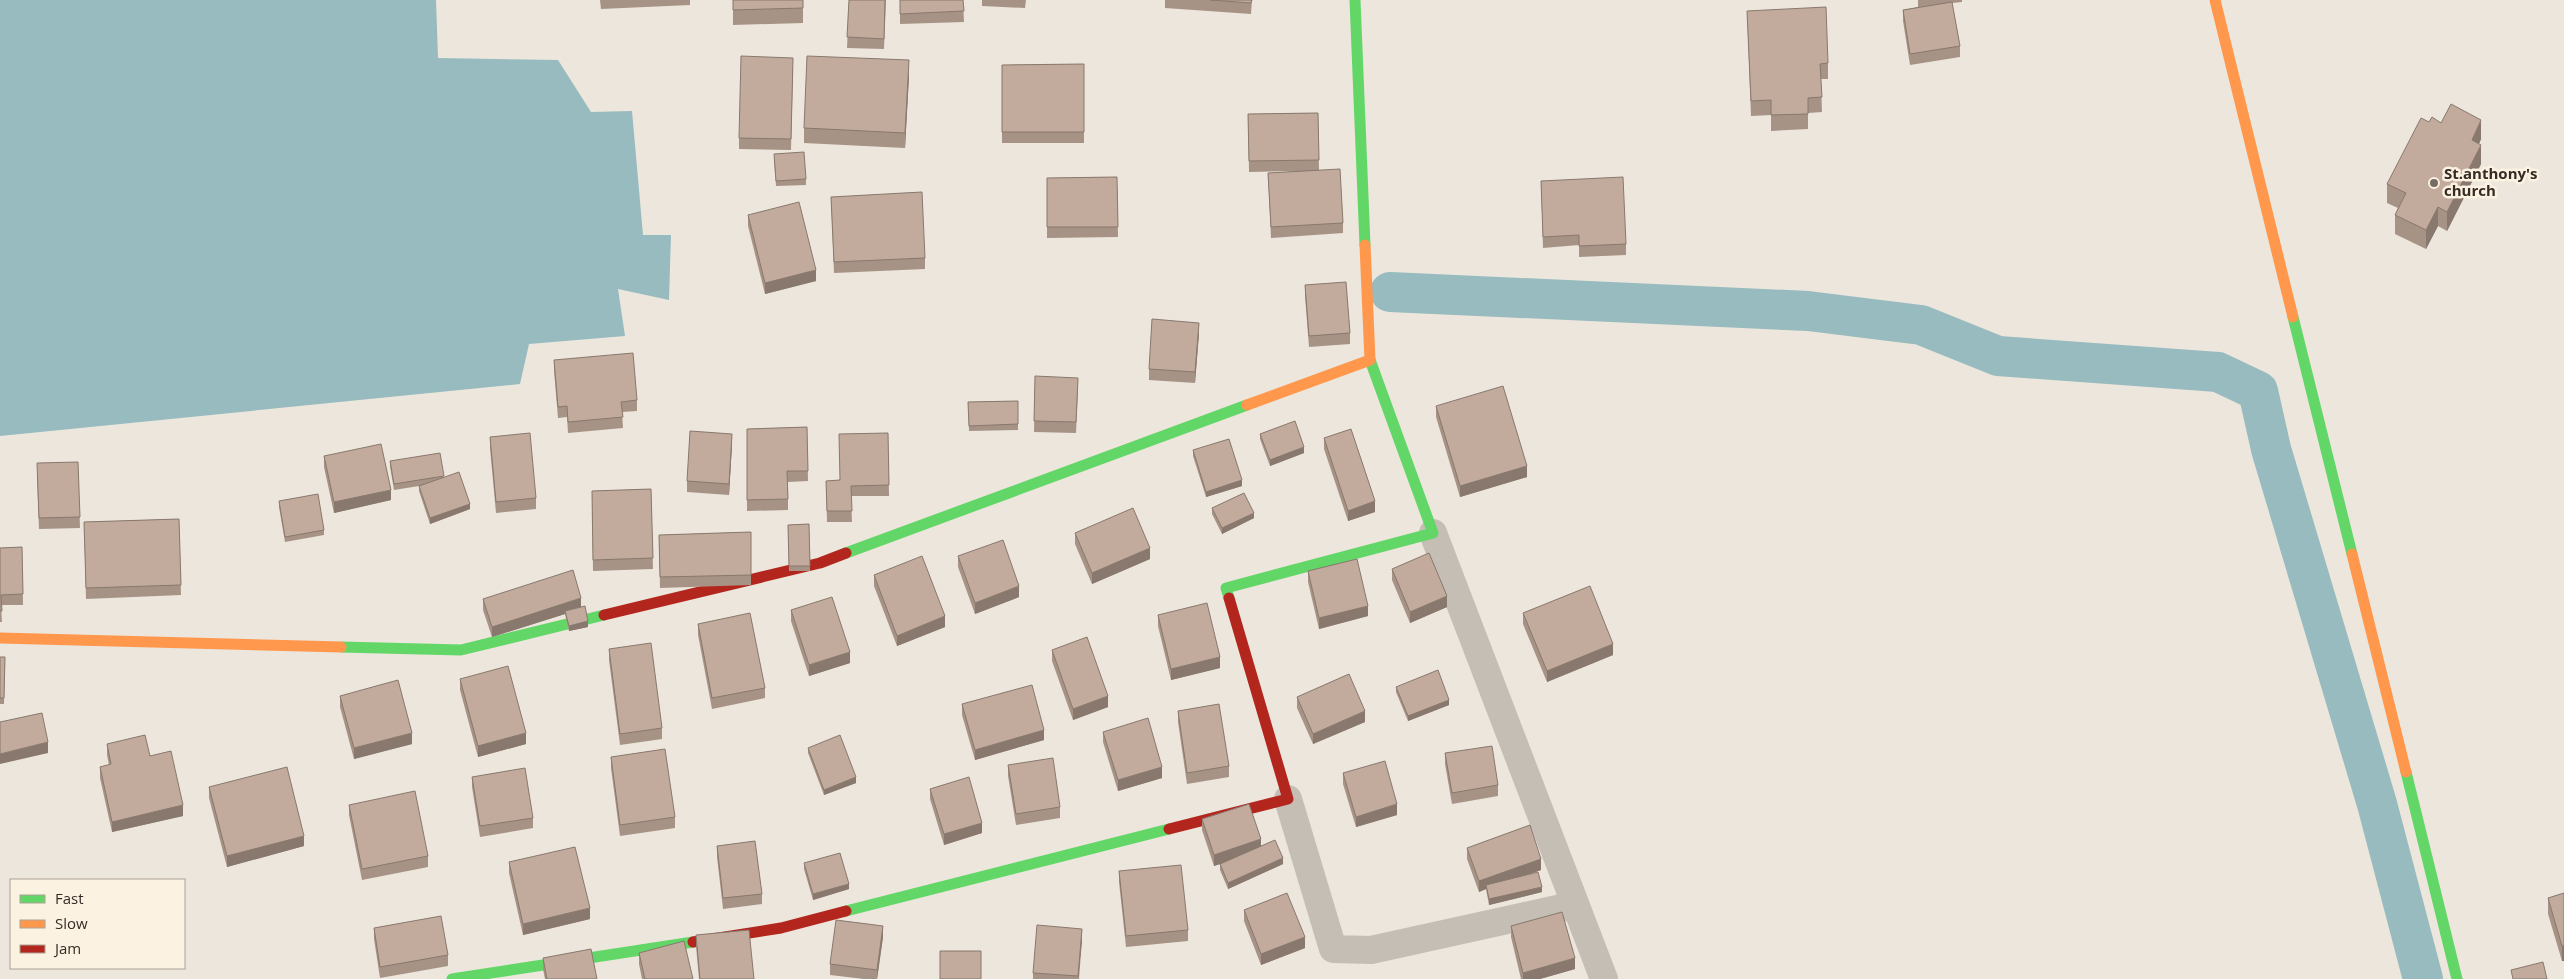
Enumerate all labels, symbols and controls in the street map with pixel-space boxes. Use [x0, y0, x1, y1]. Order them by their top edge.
place label: St.anthony's church [2444, 163, 2537, 200]
marker: St.anthony's church [2428, 177, 2440, 189]
legend [10, 879, 185, 969]
text: Fast [55, 888, 84, 908]
text: Slow [55, 913, 88, 933]
text: Jam [53, 938, 81, 958]

